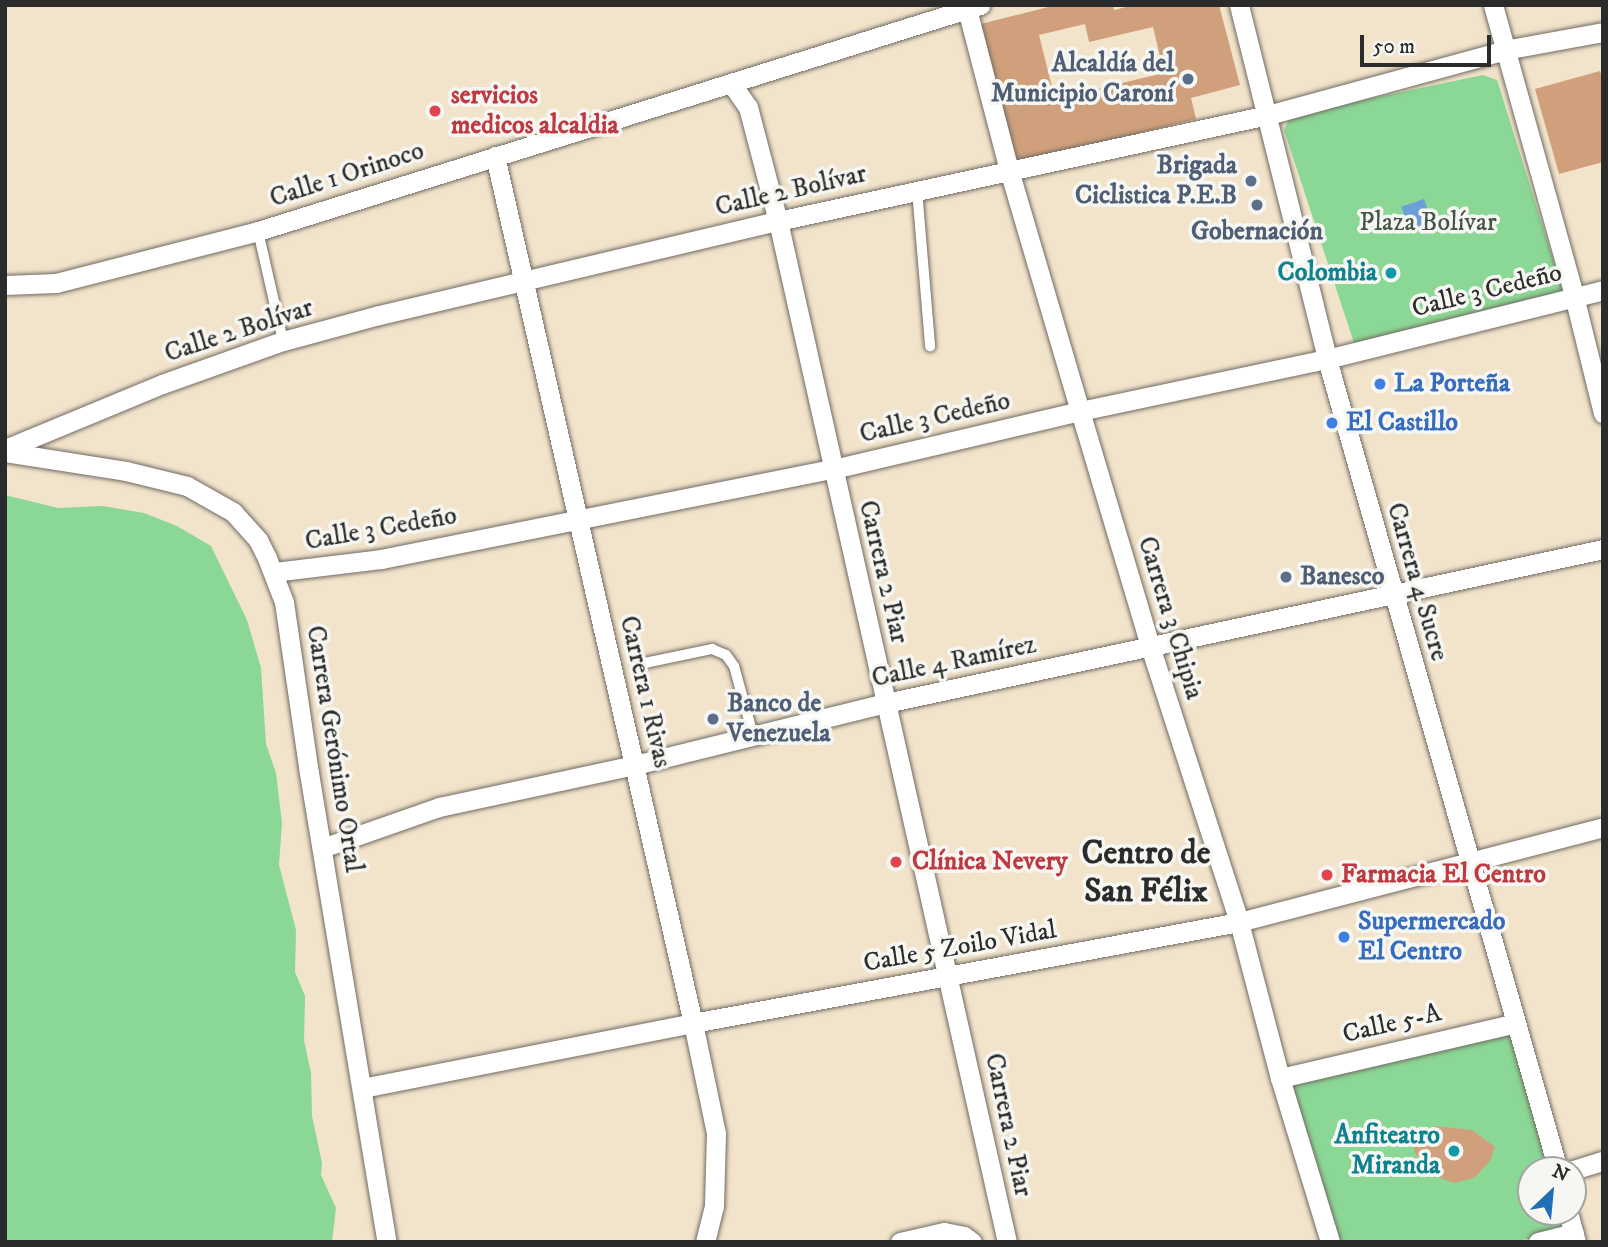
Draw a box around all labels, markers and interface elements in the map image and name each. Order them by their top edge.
scale bar [1363,21,1494,65]
text: 50 m [1373,34,1415,60]
place label: Alcaldía del Municipio Caroní [991,48,1174,110]
marker: Alcaldía del Municipio Caroní [1180,71,1196,87]
place label: servicios medicos alcaldia [451,80,619,142]
marker: servicios medicos alcaldia [425,101,445,121]
street label: Calle 1 Orinoco [266,135,428,215]
place label: Brigada Ciclistica P.E.B [1075,150,1237,212]
street label: Calle 2 Bolívar [712,158,870,224]
marker: Brigada Ciclistica P.E.B [1243,173,1259,189]
marker: Gobernación [1249,197,1265,213]
park label: Plaza Bolívar [1359,207,1497,239]
place label: Gobernación [1191,216,1323,248]
place label: Colombia [1277,257,1377,289]
street label: Calle 3 Cedeño [1409,257,1565,325]
marker: Colombia [1383,265,1399,281]
street label: Calle 2 Bolívar [161,292,317,370]
place label: La Porteña [1394,368,1510,400]
marker: La Porteña [1372,376,1388,392]
street label: Calle 3 Cedeño [857,386,1013,450]
place label: El Castillo [1346,407,1458,439]
marker: El Castillo [1324,415,1340,431]
street label: Carrera 2 Piar [851,498,915,646]
street label: Carrera 4 Sucre [1380,499,1454,665]
street label: Calle 3 Cedeño [303,500,459,558]
street label: Carrera 3 Chipia [1130,533,1210,703]
place label: Banesco [1300,561,1384,593]
marker: Banesco [1278,569,1294,585]
street label: Carrera 1 Rivas [612,613,678,771]
street label: Carrera Gerónimo Ortal [299,623,369,875]
street label: Calle 4 Ramírez [869,629,1039,695]
place label: Banco de Venezuela [727,688,831,750]
marker: Banco de Venezuela [705,711,721,727]
district label: Centro de San Félix [1082,834,1210,912]
place label: Clínica Nevery [912,846,1068,878]
marker: Clínica Nevery [886,852,906,872]
place label: Farmacia El Centro [1341,859,1546,891]
marker: Farmacia El Centro [1319,867,1335,883]
place label: Supermercado El Centro [1358,906,1505,968]
street label: Calle 5 Zoilo Vidal [861,915,1059,979]
marker: Supermercado El Centro [1336,929,1352,945]
street label: Calle 5-A [1340,998,1444,1050]
street label: Carrera 2 Piar [978,1051,1038,1199]
place label: Anfiteatro Miranda [1334,1120,1440,1182]
marker: Anfiteatro Miranda [1446,1143,1462,1159]
north arrow [1517,1156,1587,1226]
text: N [1548,1160,1573,1187]

